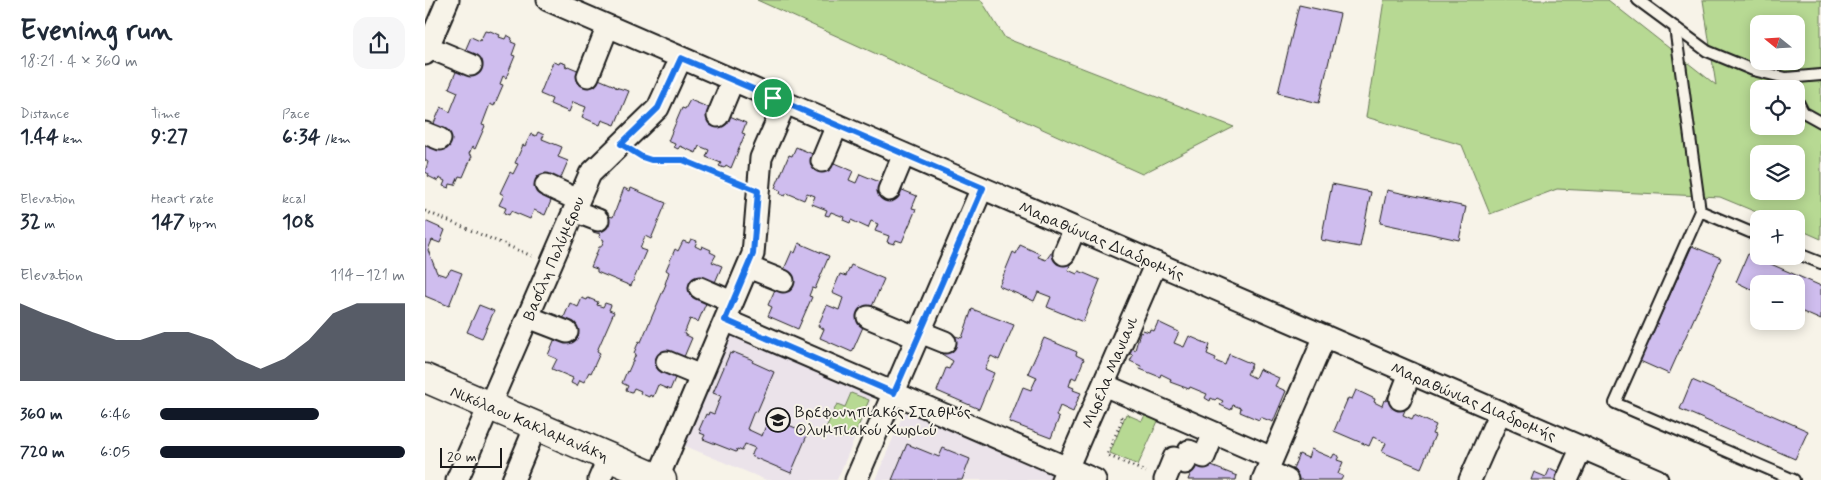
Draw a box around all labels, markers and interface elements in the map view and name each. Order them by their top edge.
text: Evening run [20,13,173,50]
north arrow [1750,15,1805,70]
map controls [1750,15,1805,330]
button: share [353,17,405,69]
text: 18:21 · 4 × 360 m [20,51,138,72]
pin [752,77,794,119]
button: locate [1750,80,1805,135]
icon: arrive [759,84,787,112]
text: Distance [20,105,69,123]
text: Time [151,105,180,123]
text: Pace [282,105,310,123]
text: 1.44 [20,123,59,151]
text: 9:27 [151,123,188,151]
text: 6:34 [282,123,321,151]
text: km [59,130,83,148]
text: /km [321,130,351,148]
button: layers [1750,145,1805,200]
text: Elevation [20,190,75,208]
text: Heart rate [151,190,214,208]
text: kcal [282,190,306,208]
street label: Βασίλη Πολύμερου [519,193,590,324]
street label: Μαραθώνιας Διαδρομής [1015,197,1187,286]
text: 32 [20,208,41,236]
text: 147 [151,208,185,236]
text: 108 [282,208,315,236]
button: + [1750,210,1805,265]
text: m [41,215,56,233]
text: bpm [185,215,217,233]
text: Elevation [20,265,83,286]
text: 114–121 m [330,265,405,286]
button: − [1750,275,1805,330]
street label: Μιρελα Μανιανι [1077,313,1143,432]
street label: Μαραθώνιας Διαδρομής [1387,358,1559,447]
street label: Νικόλαου Κακλαμανάκη [447,381,612,467]
place label: Βρεφονηπιακός Σταθμός Ολυμπιακού Χωριού [795,402,971,441]
text: 360 m [20,404,63,425]
text: 6:46 [100,404,131,425]
school or university icon: Βρεφονηπιακός Σταθμός Ολυμπιακού Χωριού [765,407,791,433]
text: 720 m [20,442,65,463]
text: 6:05 [100,442,130,463]
scale bar [440,445,503,468]
text: 20 m [447,448,477,466]

